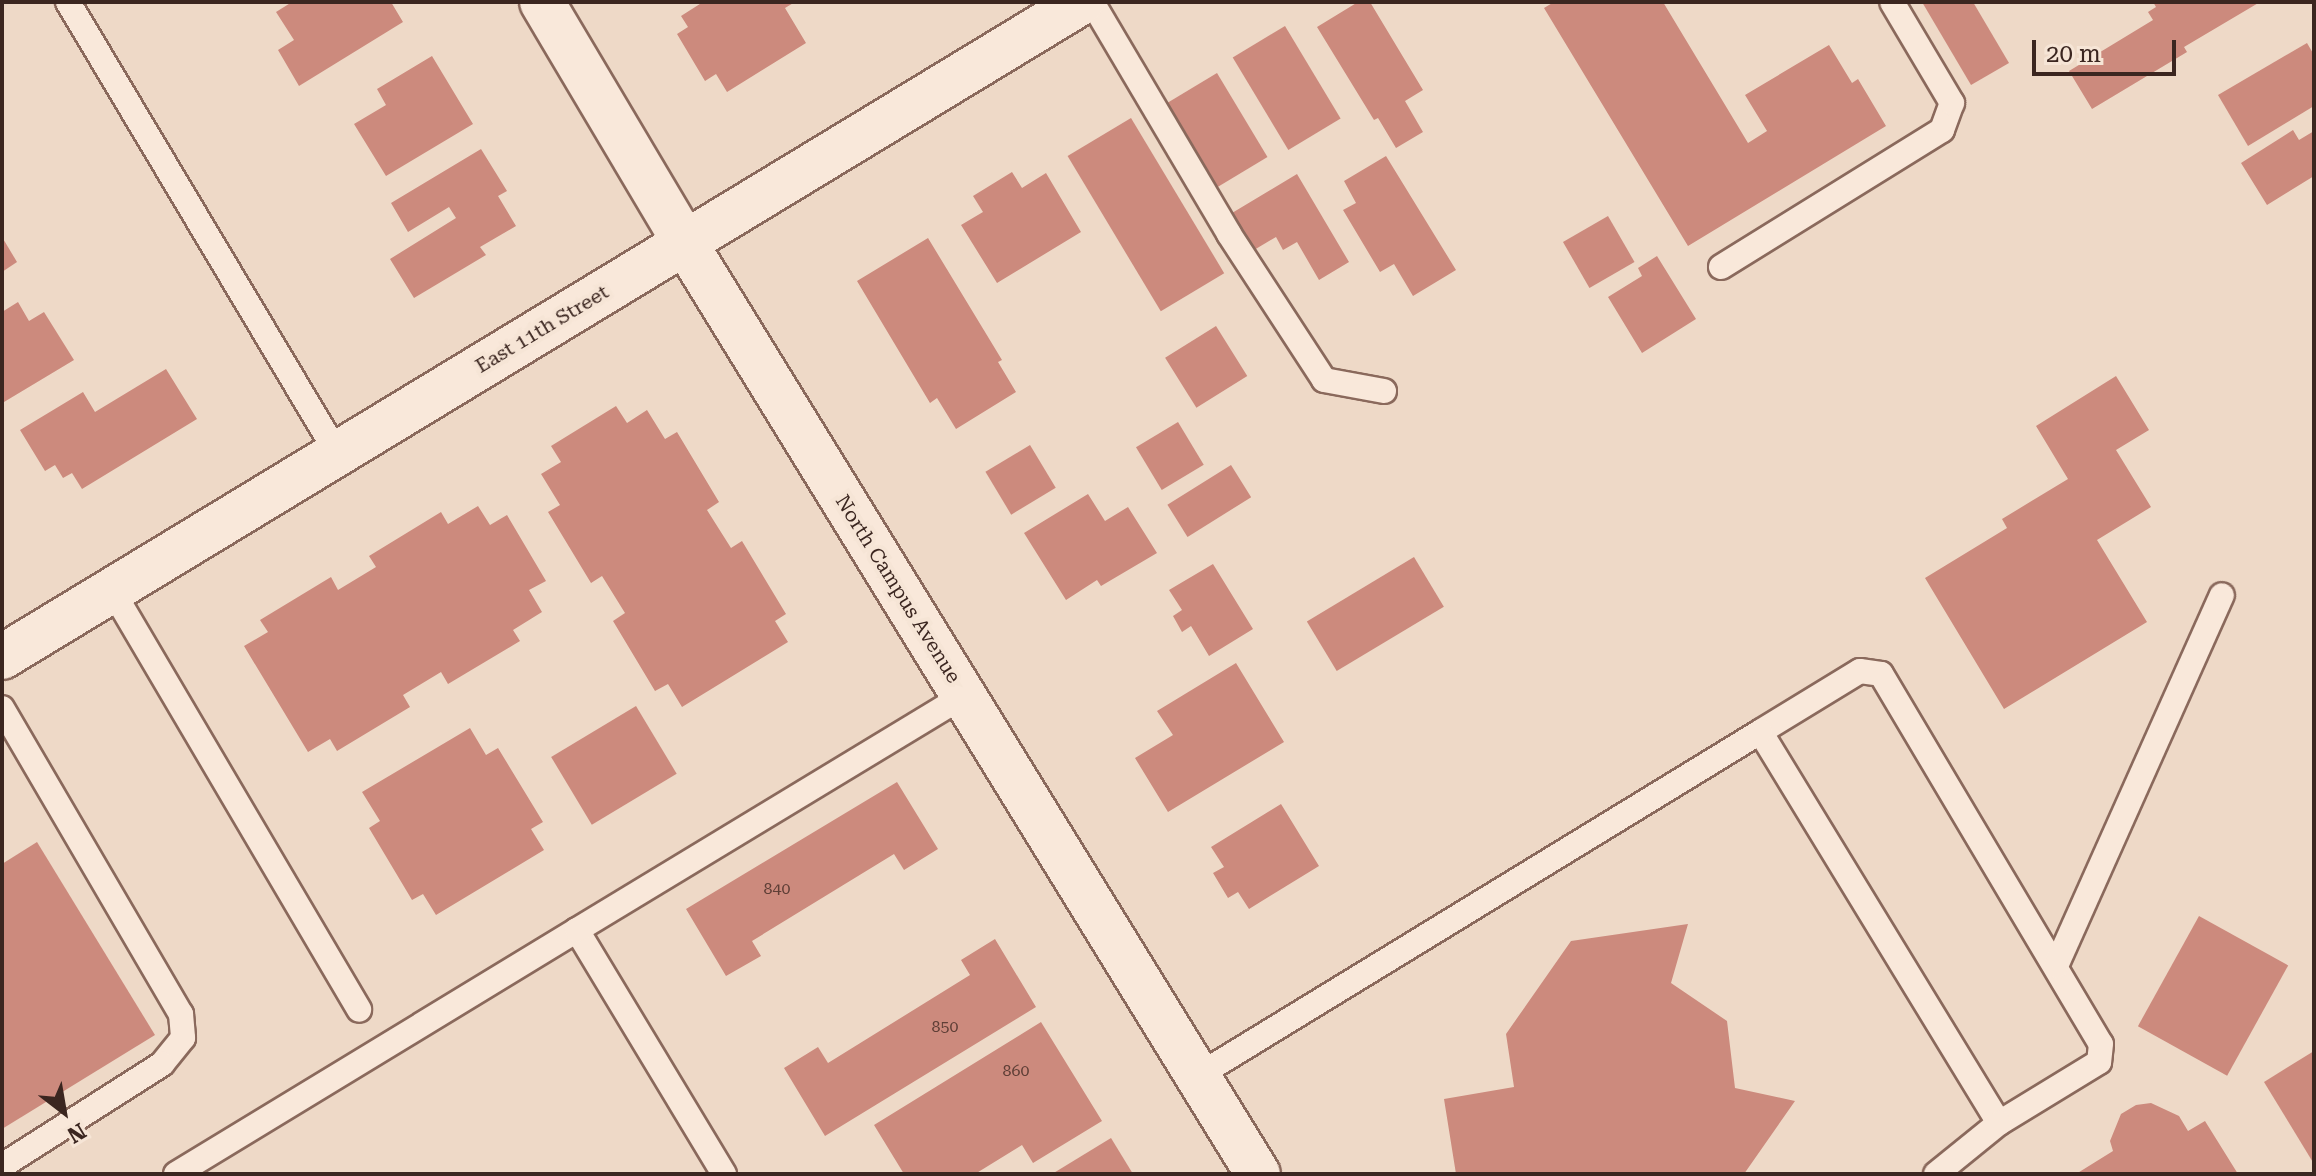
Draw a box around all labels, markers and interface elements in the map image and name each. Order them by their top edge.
scale bar [2036,24,2180,74]
text: 20 m [2046,40,2101,68]
street label: East 11th Street [471,280,613,378]
street label: North Campus Avenue [830,491,966,687]
house number: 840 [764,879,790,899]
house number: 850 [932,1017,958,1037]
house number: 860 [1003,1061,1029,1081]
north arrow [24,1072,104,1152]
text: N [63,1118,90,1148]

